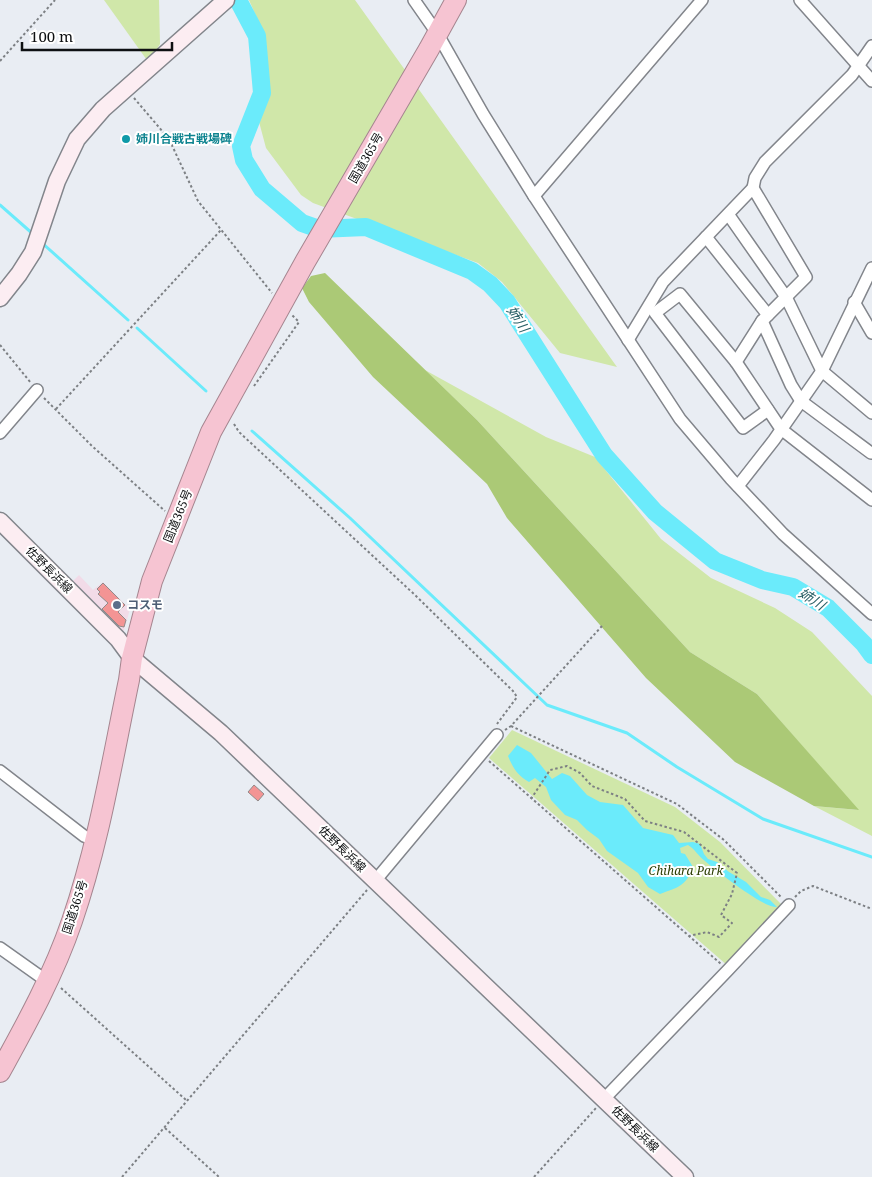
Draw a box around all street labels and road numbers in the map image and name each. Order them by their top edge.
street label: 国道365号 [344,129,387,186]
street label: 国道365号 [159,487,196,545]
street label: 佐野長浜線 [22,542,77,597]
street label: 佐野長浜線 [315,822,370,876]
street label: 国道365号 [58,878,91,936]
street label: 佐野長浜線 [608,1102,663,1156]

